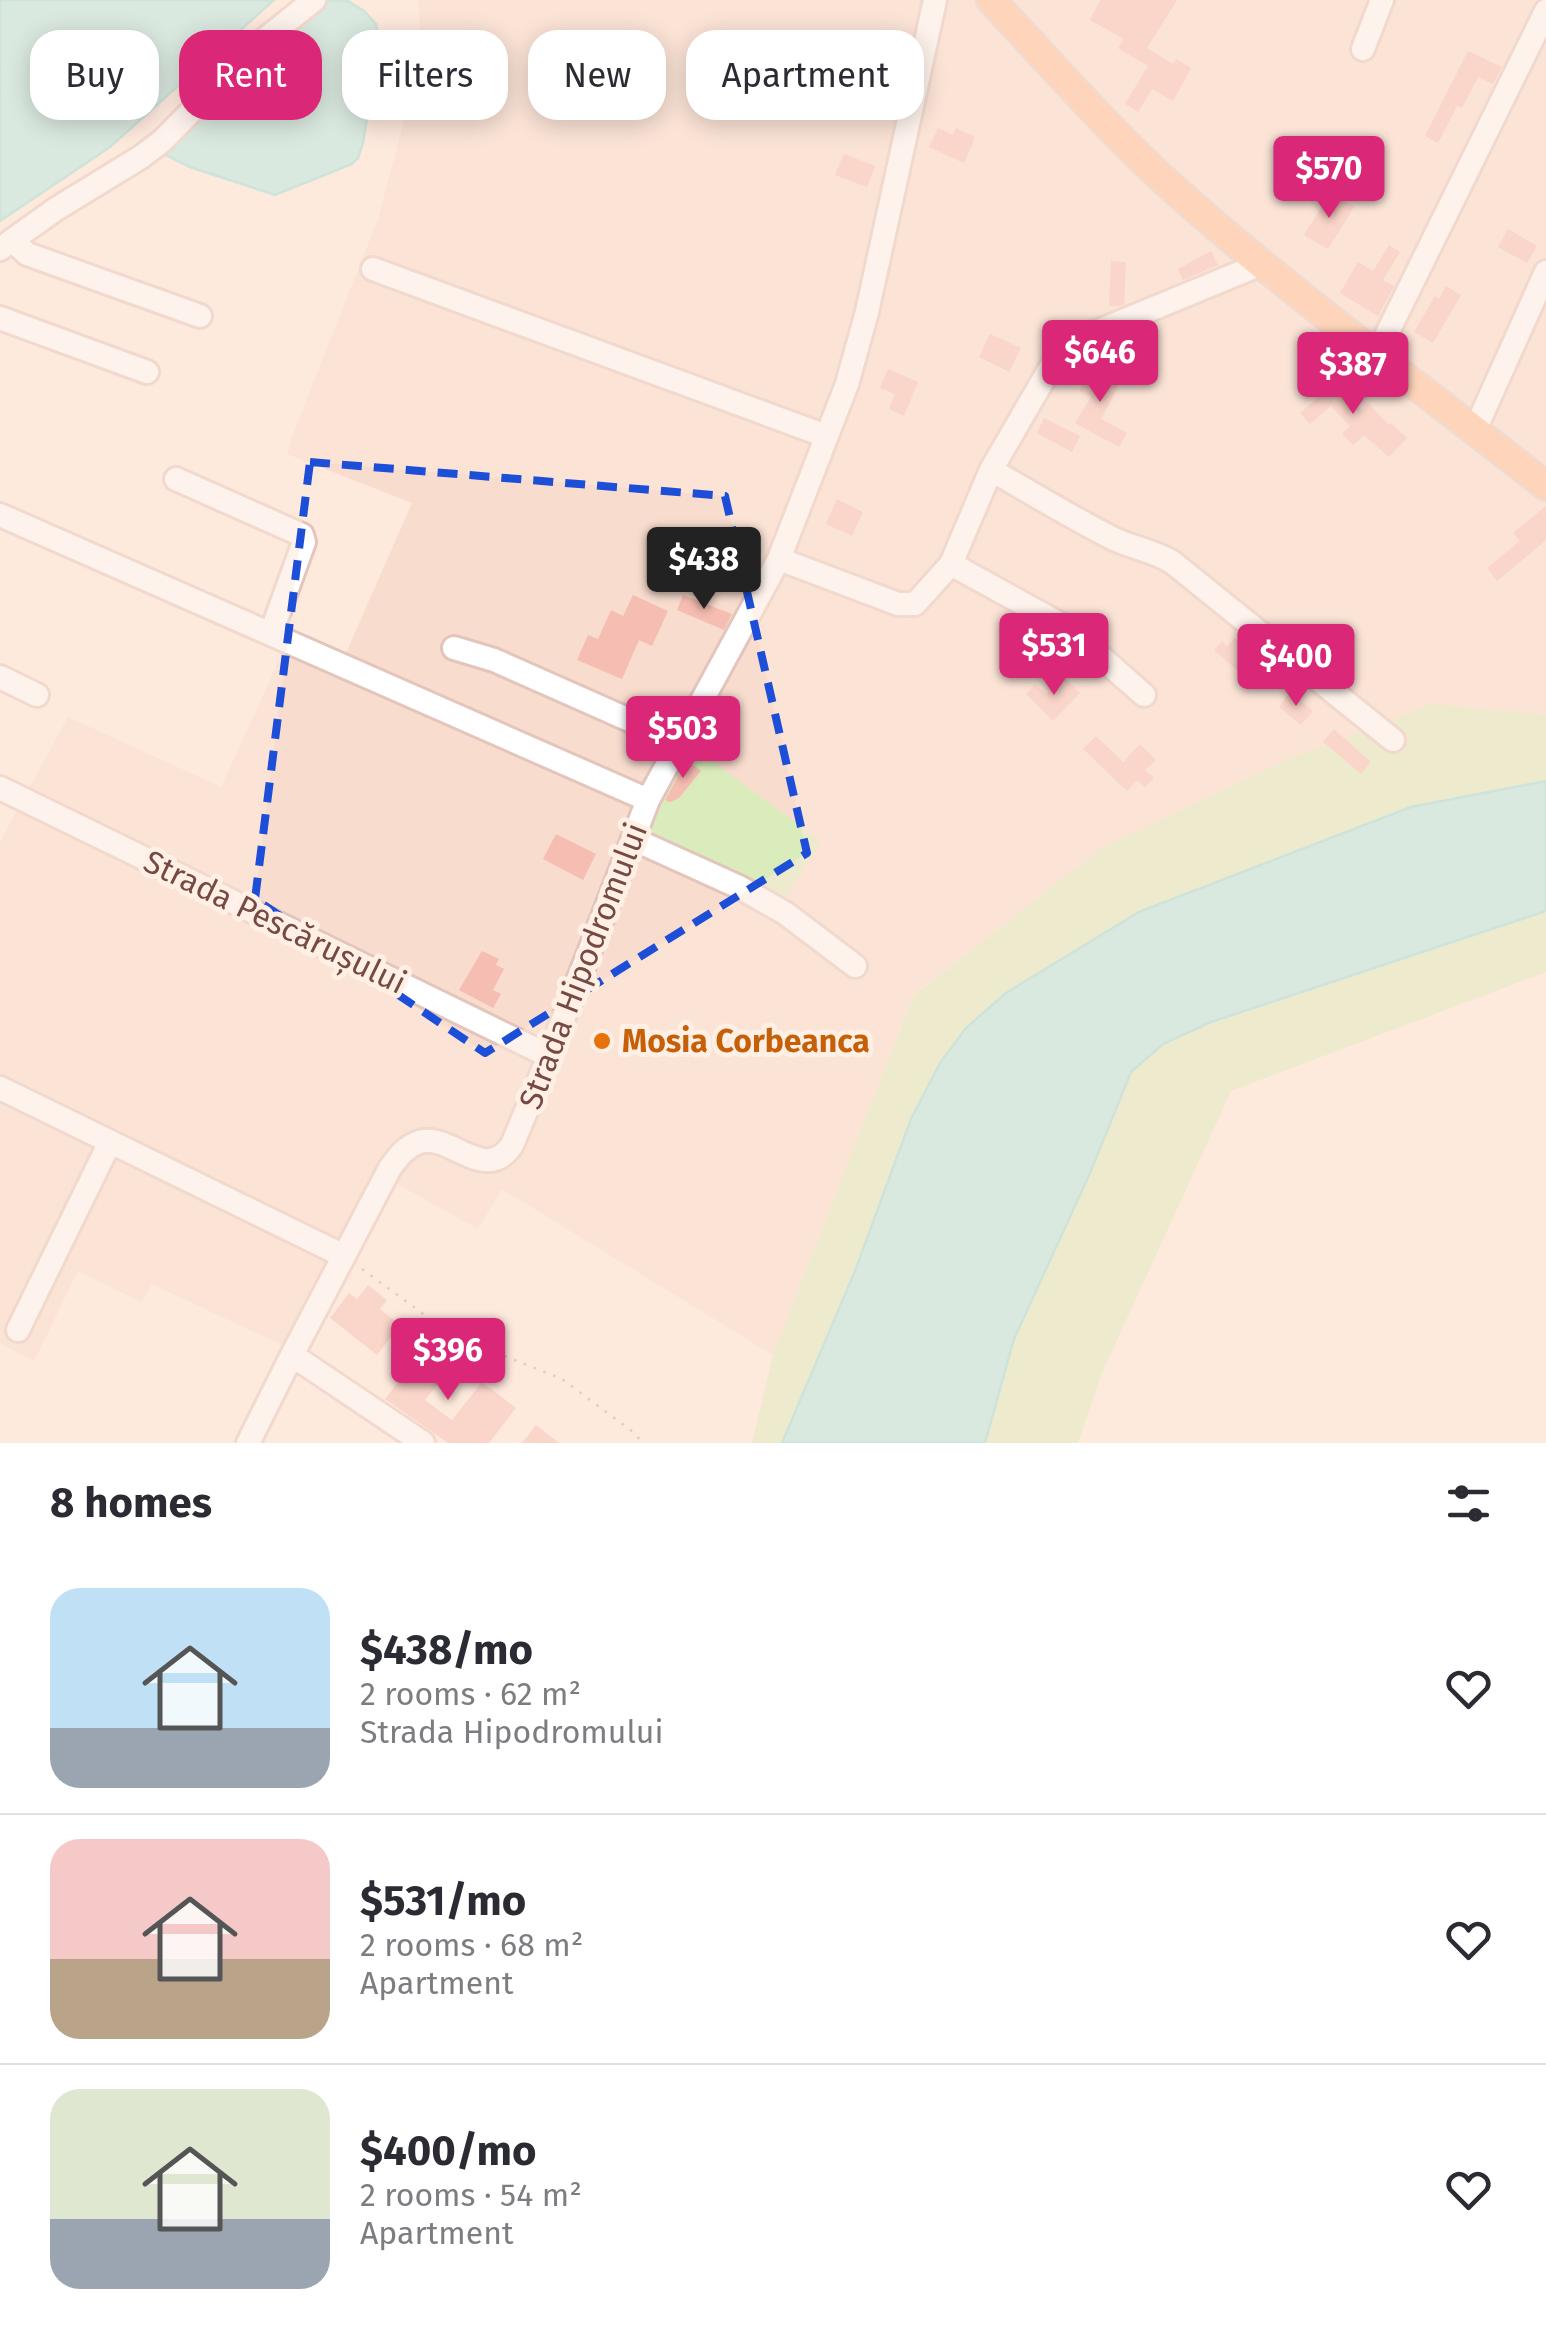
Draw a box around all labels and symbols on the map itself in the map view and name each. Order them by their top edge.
pin: $570 [1270,136,1388,221]
pin: $646 [1041,320,1159,405]
pin: $387 [1294,332,1412,417]
pin: $438 [645,527,763,612]
pin: $531 [995,613,1113,698]
pin: $400 [1237,624,1355,709]
pin: $503 [624,696,742,781]
street label: Strada Hipodromului [511,818,655,1114]
street label: Strada Pescărușului [137,842,412,1003]
place label: Mosia Corbeanca [622,1022,870,1060]
marker: Mosia Corbeanca [591,1030,613,1052]
pin: $396 [389,1318,507,1403]

